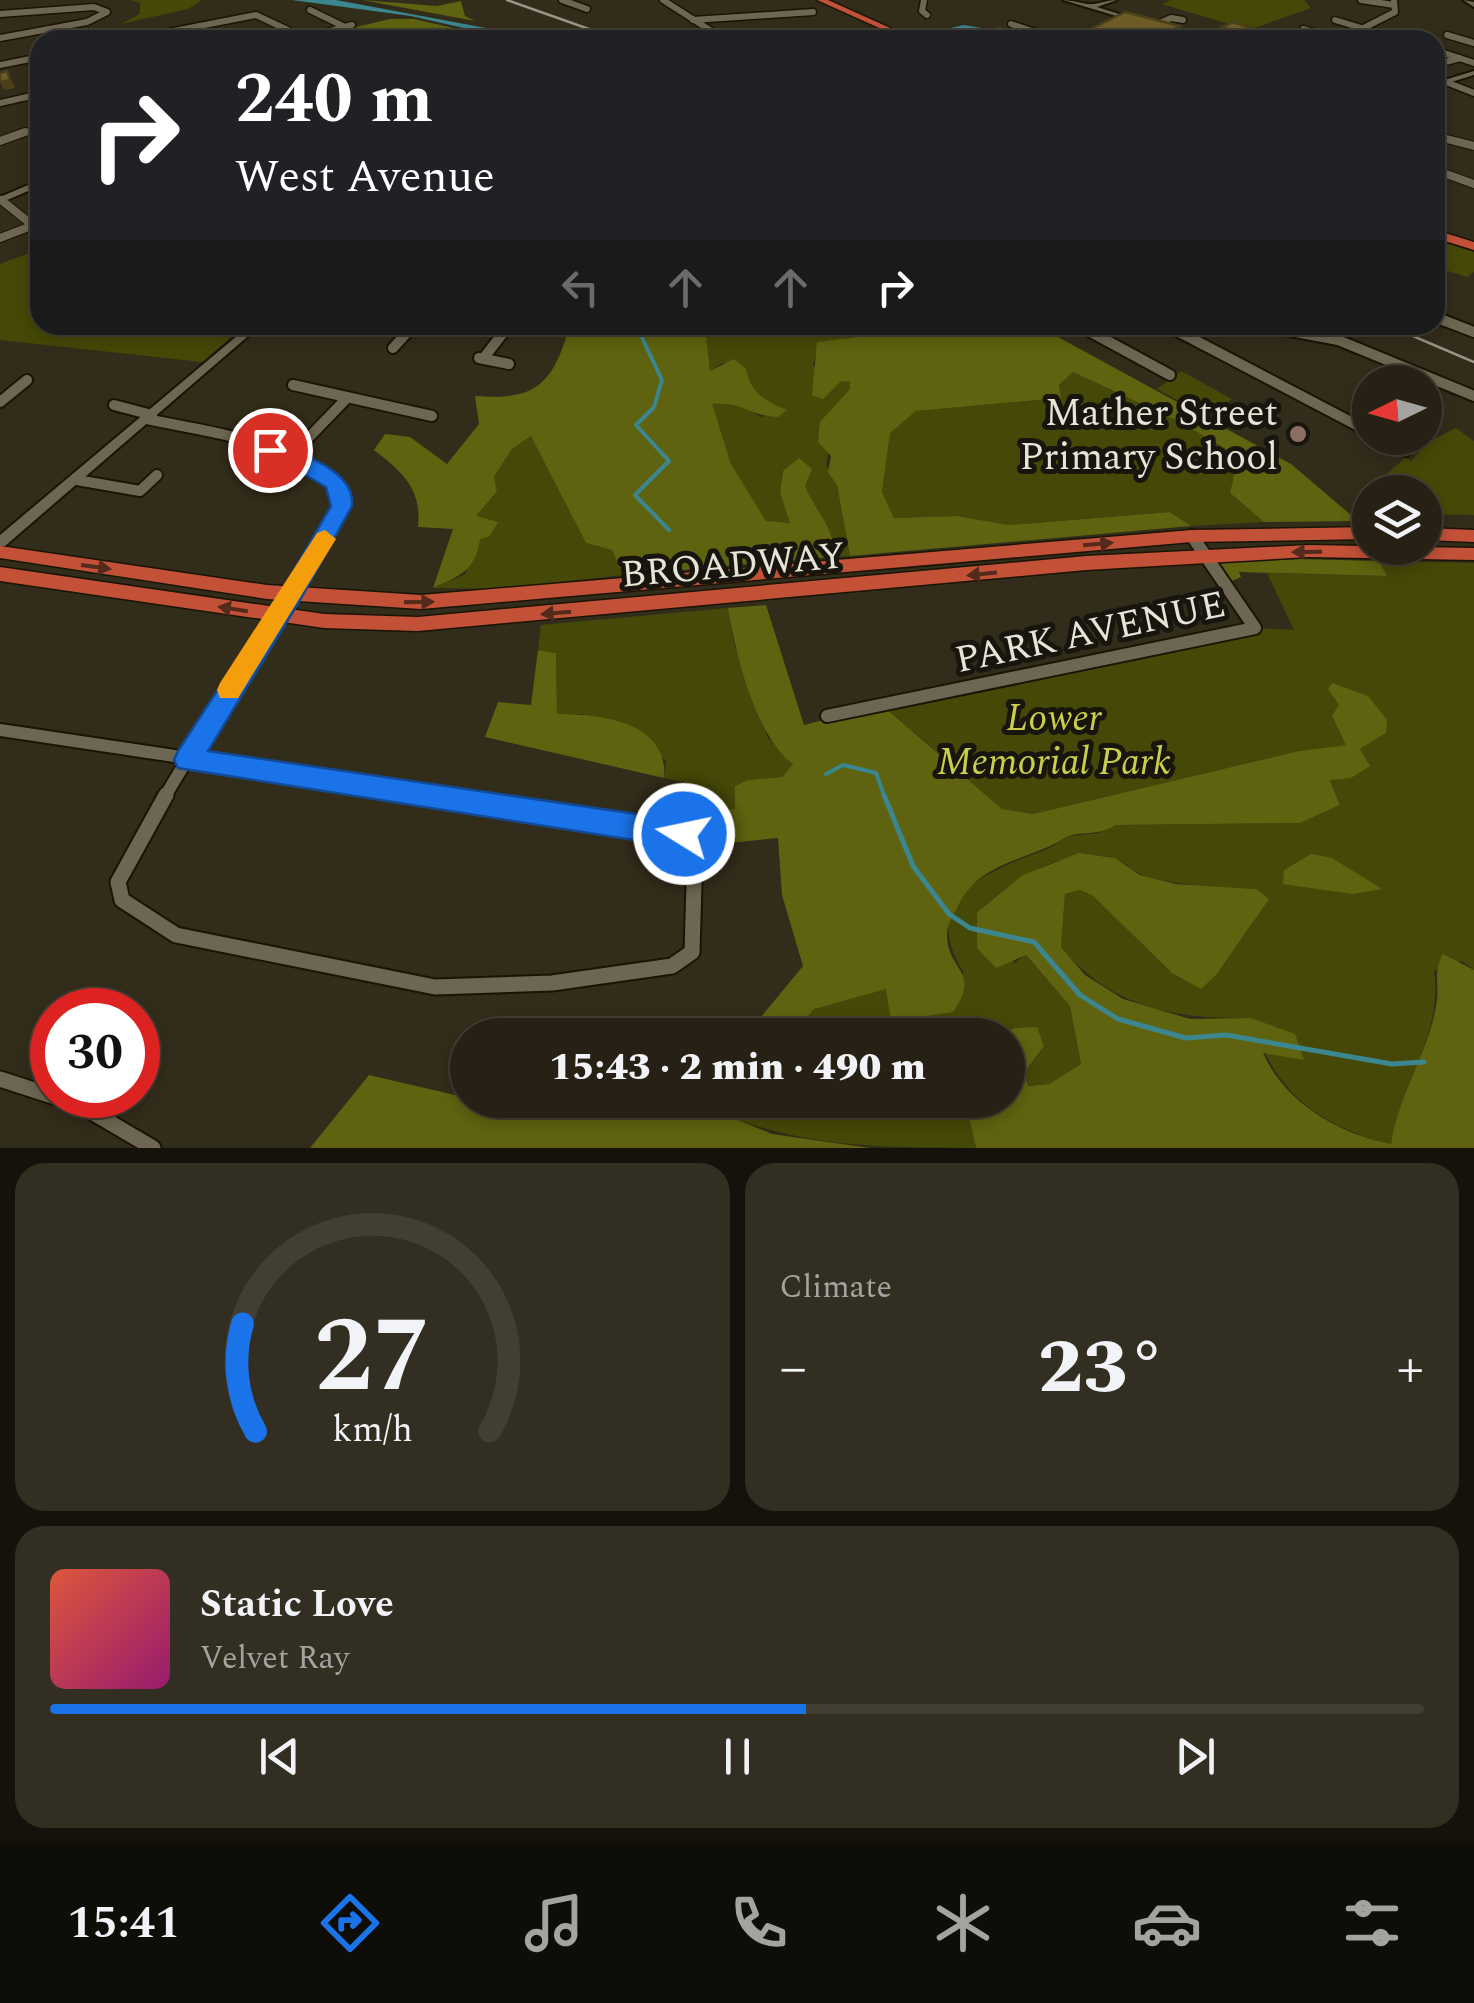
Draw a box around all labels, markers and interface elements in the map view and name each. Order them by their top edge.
text: 240 m [235,47,433,153]
icon: right [70,70,200,200]
text: West Avenue [235,143,495,212]
icon: left [553,260,608,315]
icon: ahead [658,260,713,315]
icon: ahead [763,260,818,315]
icon: right [868,260,923,315]
north arrow [1352,365,1442,455]
map controls [1352,365,1442,565]
place label: Mather Street Primary School [1020,385,1278,487]
pin [228,408,313,493]
icon: arrive [243,423,298,478]
marker: Mather Street Primary School [1287,423,1309,445]
button: layers [1352,475,1442,565]
street label: BROADWAY [618,527,848,605]
one-way arrow [1083,536,1115,552]
one-way arrow [1290,544,1322,560]
one-way arrow [81,560,113,575]
one-way arrow [966,566,998,582]
street label: PARK AVENUE [950,576,1231,690]
one-way arrow [404,594,436,610]
one-way arrow [216,600,248,616]
one-way arrow [540,606,572,622]
park label: Lower Memorial Park [937,690,1171,792]
position arrow [632,782,736,886]
speed limit sign: 30 [30,988,160,1118]
text: 15:43 · 2 min · 490 m [549,1039,926,1097]
text: Climate [780,1263,892,1312]
text: 27 [314,1279,431,1437]
text: 23° [1038,1312,1166,1426]
text: − [780,1327,807,1410]
text: + [1396,1327,1424,1410]
text: km/h [332,1403,412,1458]
text: Static Love [200,1576,394,1634]
text: Velvet Ray [200,1634,349,1683]
icon: previous [252,1729,307,1784]
icon: pause [710,1729,765,1784]
icon: next [1168,1729,1223,1784]
icon: directions [315,1888,385,1958]
icon: music [519,1888,589,1958]
icon: phone [724,1888,794,1958]
icon: climate [928,1888,998,1958]
icon: car [1132,1888,1202,1958]
icon: filters [1337,1888,1407,1958]
text: 15:41 [67,1889,180,1958]

